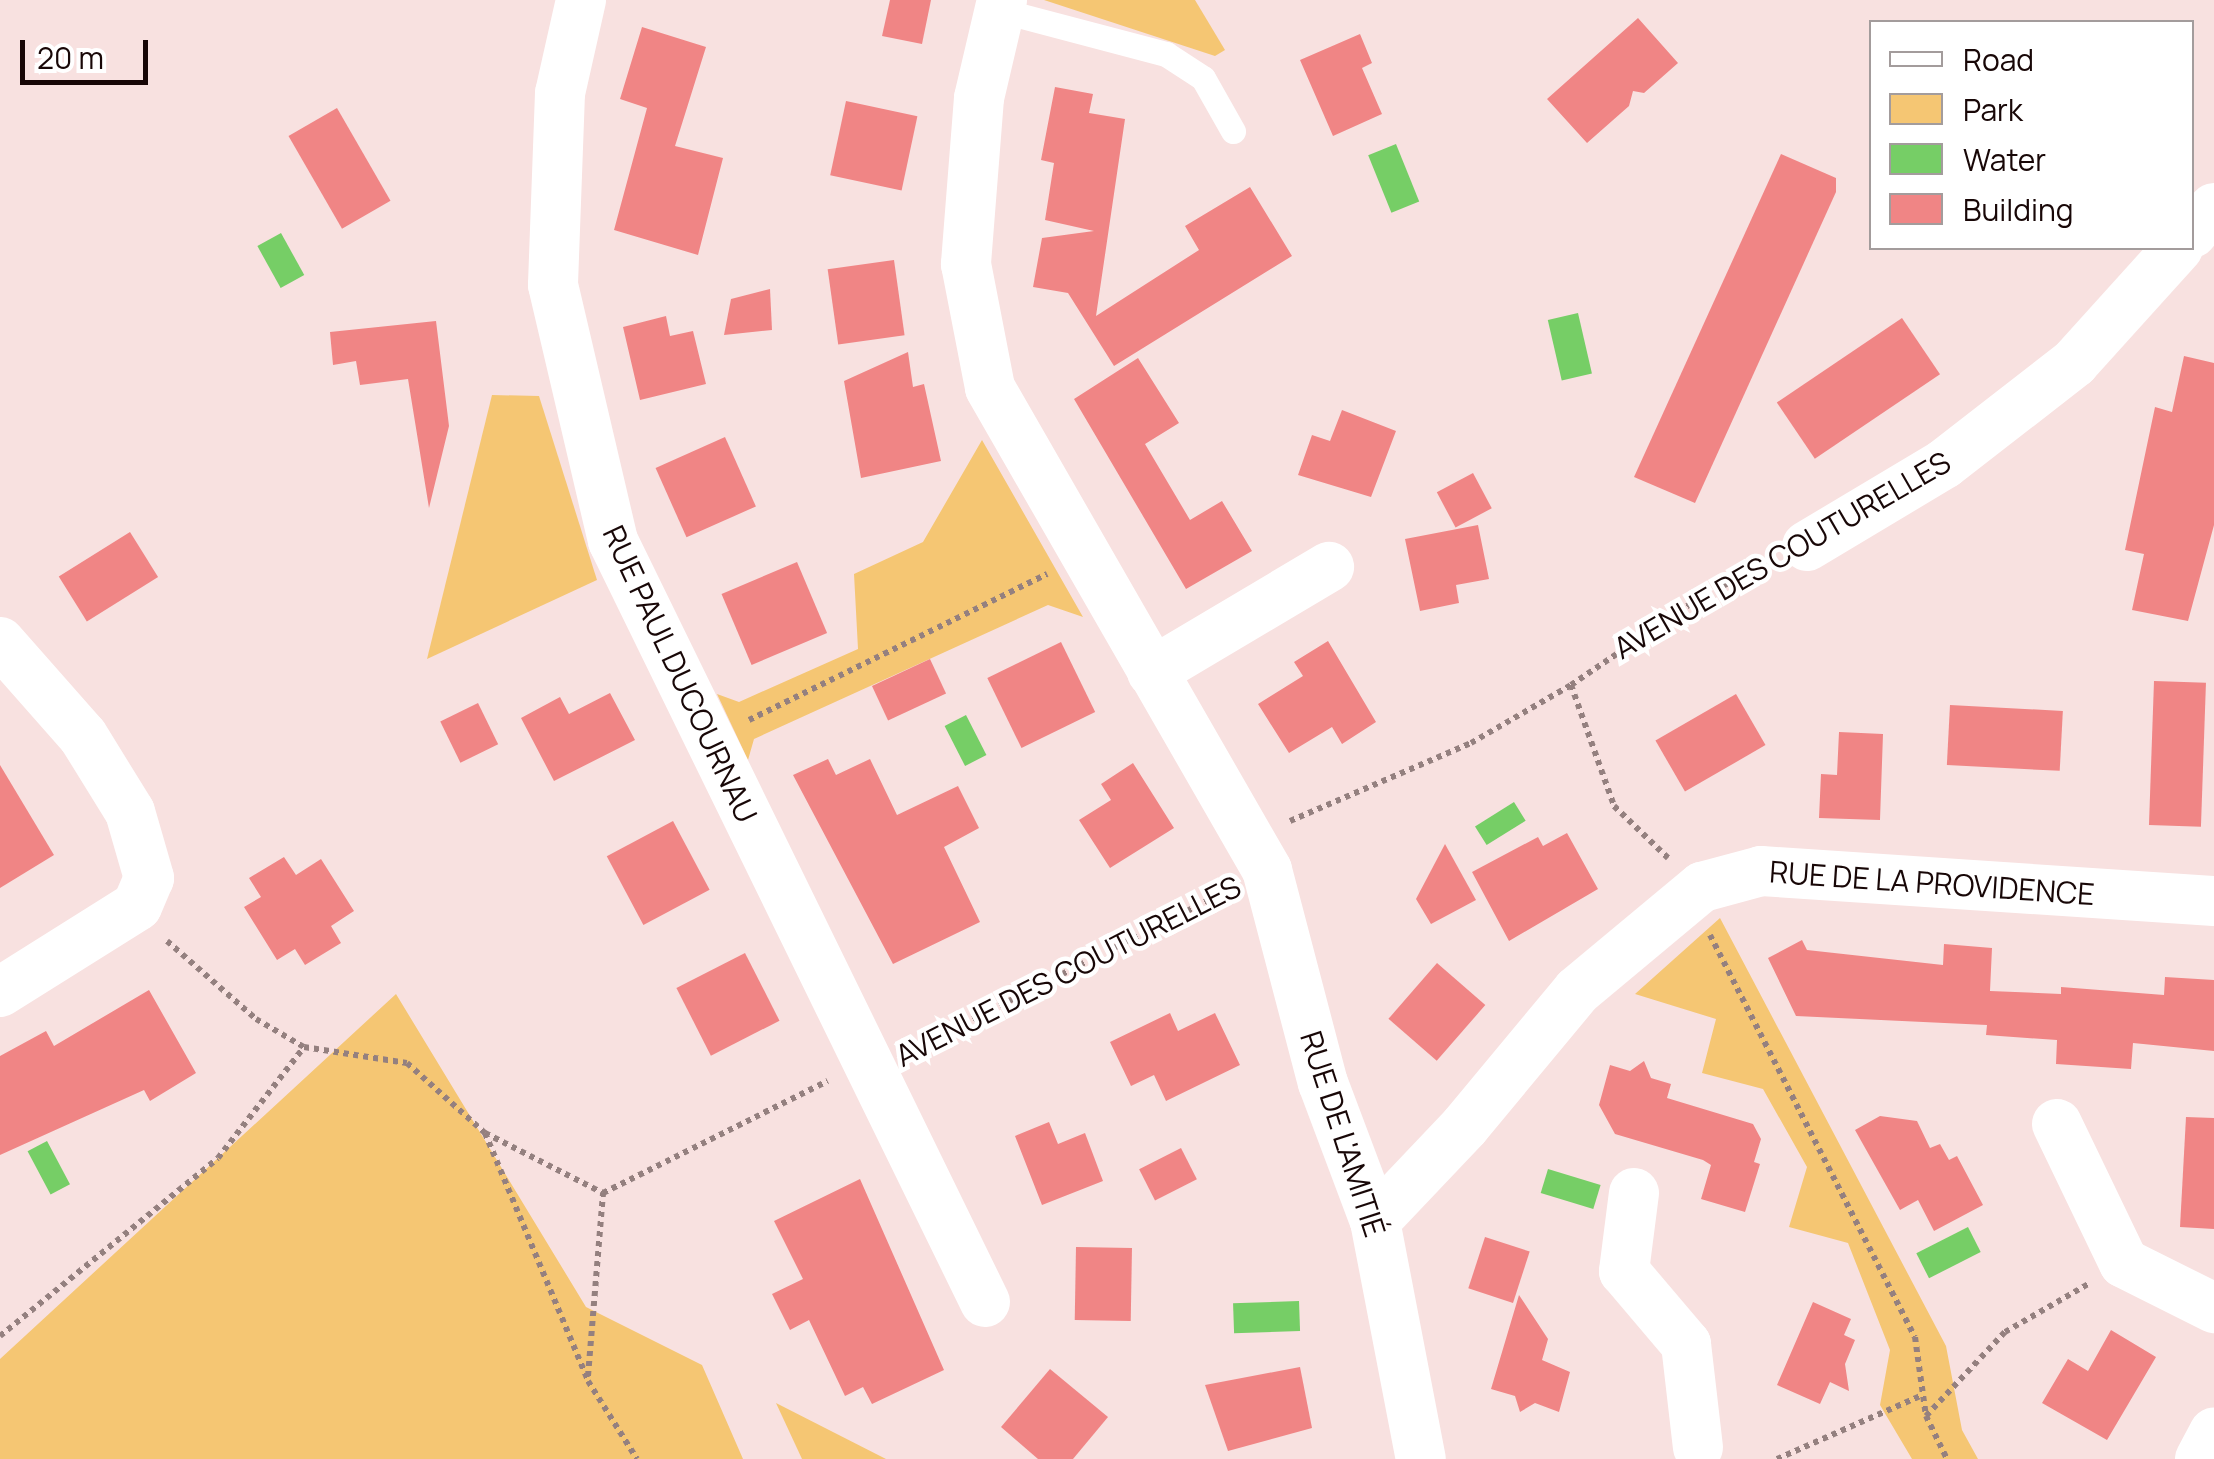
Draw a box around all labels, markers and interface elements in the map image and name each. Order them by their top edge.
scale bar [25,20,152,82]
legend [1869,20,2194,250]
text: 20 m [37,37,104,78]
text: Road [1963,39,2034,80]
text: Park [1963,89,2023,130]
text: Water [1963,139,2046,180]
text: Building [1963,189,2074,230]
street label: AVENUE DES COUTURELLES [1607,444,1957,666]
street label: RUE PAUL DUCOURNAU [595,519,765,829]
street label: RUE DE LA PROVIDENCE [1768,854,2096,912]
street label: AVENUE DES COUTURELLES [889,868,1247,1074]
street label: RUE DE L'AMITIÉ [1293,1027,1393,1241]

